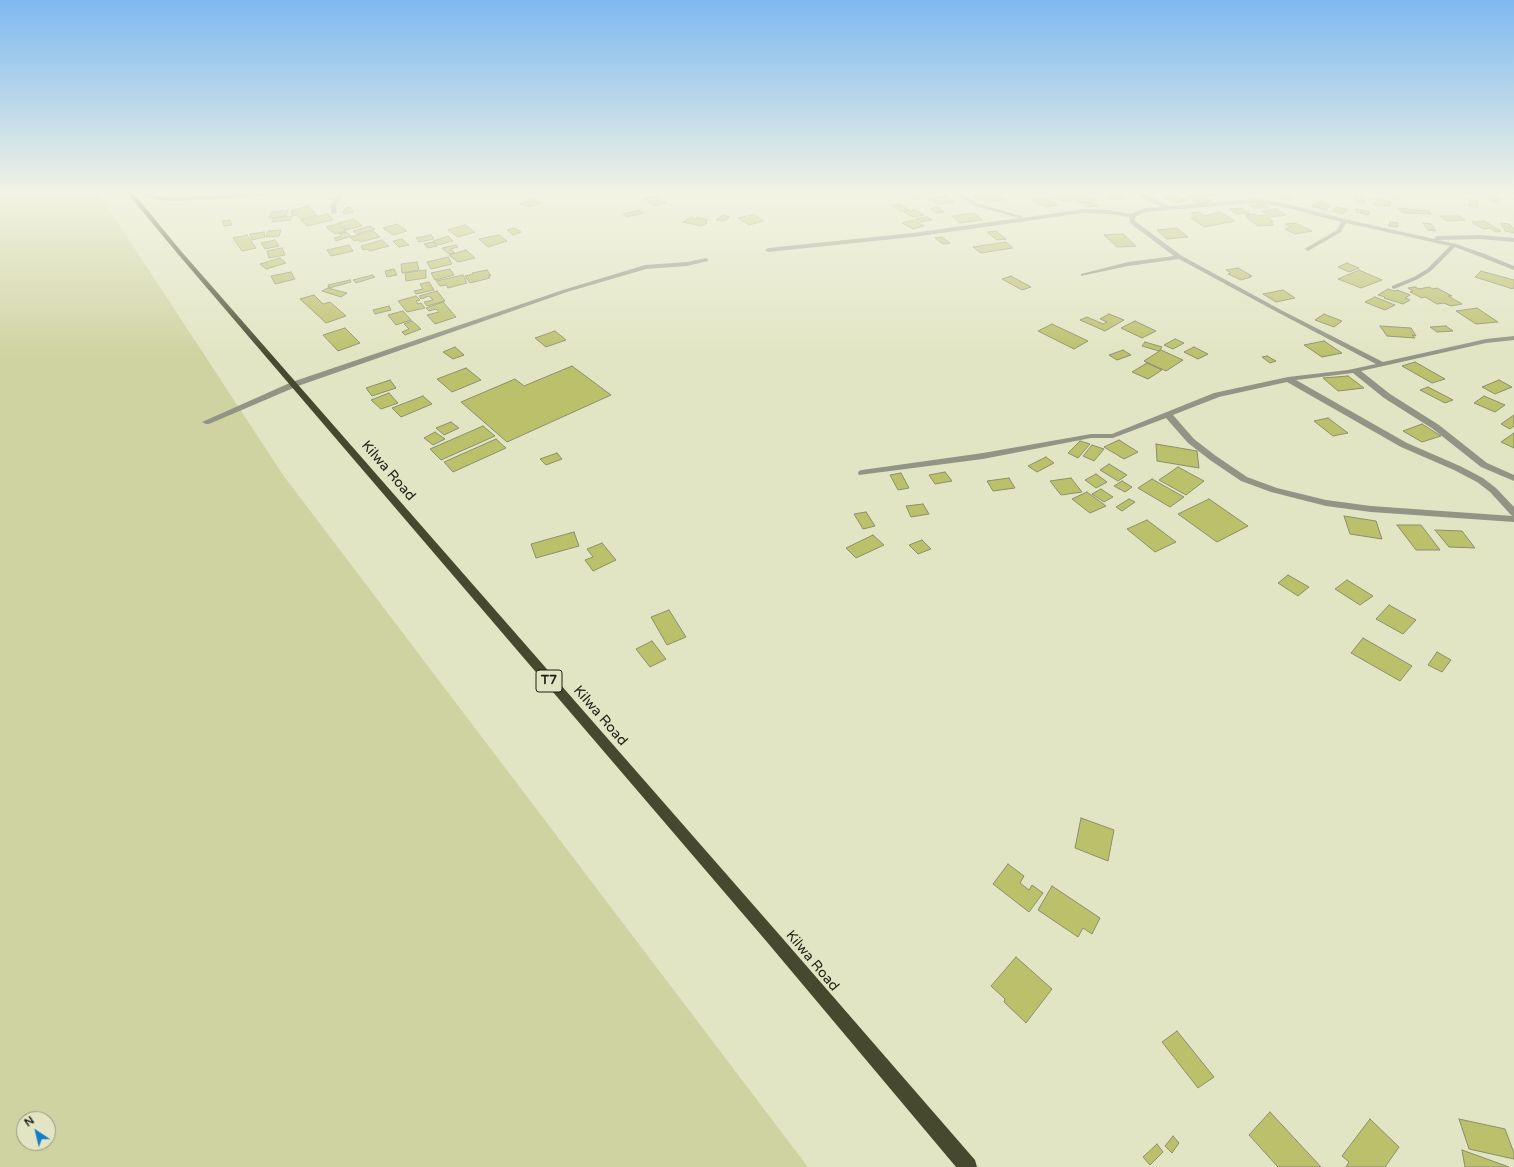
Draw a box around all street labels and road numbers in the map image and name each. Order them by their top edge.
street label: Kilwa Road [357,438,419,504]
road number: T7 [536,670,562,692]
street label: Kilwa Road [569,683,631,749]
street label: Kilwa Road [782,927,842,995]

